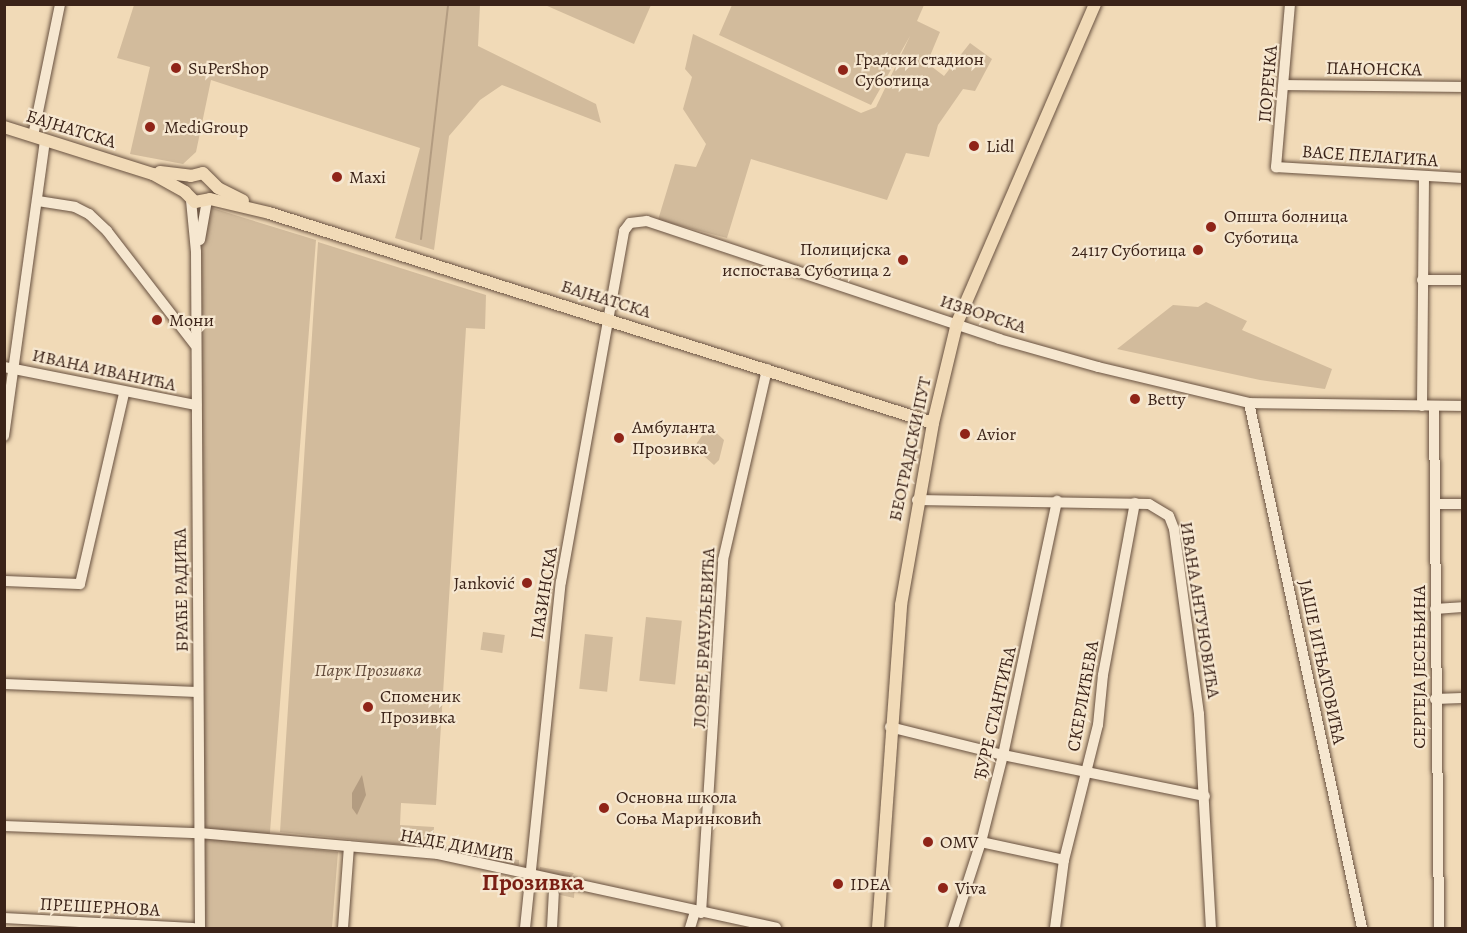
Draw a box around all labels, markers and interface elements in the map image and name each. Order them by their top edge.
street label: ПОРЕЧКА [1254,44,1282,124]
place label: Градски стадион Суботица [855,49,984,92]
place label: SuPerShop [188,57,269,79]
street label: ПАНОНСКА [1326,57,1422,81]
marker: SuPerShop [169,61,183,75]
marker: Градски стадион Суботица [836,63,850,77]
street label: БАЈНАТСКА [23,105,119,153]
place label: MediGroup [164,116,248,138]
marker: MediGroup [141,118,159,136]
place label: Lidl [986,135,1014,157]
marker: Lidl [967,139,981,153]
street label: ВАСЕ ПЕЛАГИЋА [1301,140,1439,172]
place label: Maxi [349,166,386,188]
marker: Maxi [330,170,344,184]
place label: Општа болница Суботица [1224,206,1348,248]
marker: Општа болница Суботица [1202,218,1220,236]
place label: Полицијска испостава Суботица 2 [722,239,891,282]
place label: 24117 Суботица [1071,239,1186,261]
marker: 24117 Суботица [1191,243,1205,257]
marker: Полицијска испостава Суботица 2 [896,253,910,267]
street label: БАЈНАТСКА [558,275,654,323]
street label: ИЗВОРСКА [937,290,1029,338]
place label: Мони [169,309,214,331]
marker: Мони [150,313,164,327]
street label: ИВАНА ИВАНИЋА [30,344,178,396]
street label: БЕОГРАДСКИ ПУТ [884,375,936,523]
place label: Betty [1147,388,1186,410]
marker: Betty [1128,392,1142,406]
place label: Амбуланта Прозивка [632,417,716,460]
place label: Avior [977,423,1016,445]
marker: Avior [958,427,972,441]
marker: Амбуланта Прозивка [610,429,628,447]
street label: ИВАНА АНТУНОВИЋА [1175,520,1225,700]
street label: БРАЋЕ РАДИЋА [169,528,193,652]
street label: ПАЗИНСКА [526,546,562,640]
street label: ЛОВРЕ БРАЧУЉЕВИЋА [688,547,720,729]
place label: Janković [453,572,515,594]
marker: Janković [520,576,534,590]
street label: ЈАШЕ ИГЊАТОВИЋА [1294,578,1350,746]
street label: СЕРГЕЈА ЈЕСЕЊИНА [1408,585,1430,749]
street label: СКЕРЛИЋЕВА [1063,639,1103,753]
street label: ЂУРЕ СТАНТИЋА [969,644,1021,782]
park label: Парк Прозивка [314,659,422,681]
place label: Споменик Прозивка [380,686,461,728]
marker: Споменик Прозивка [361,700,375,714]
place label: Основна школа Соња Маринковић [616,787,762,830]
marker: Основна школа Соња Маринковић [597,801,611,815]
street label: НАДЕ ДИМИЋ [398,824,516,866]
place label: OMV [940,831,979,853]
marker: OMV [921,835,935,849]
district label: Прозивка [482,869,584,897]
place label: IDEA [850,873,890,895]
marker: IDEA [831,877,845,891]
place label: Viva [955,877,986,899]
marker: Viva [936,881,950,895]
street label: ПРЕШЕРНОВА [39,893,161,921]

